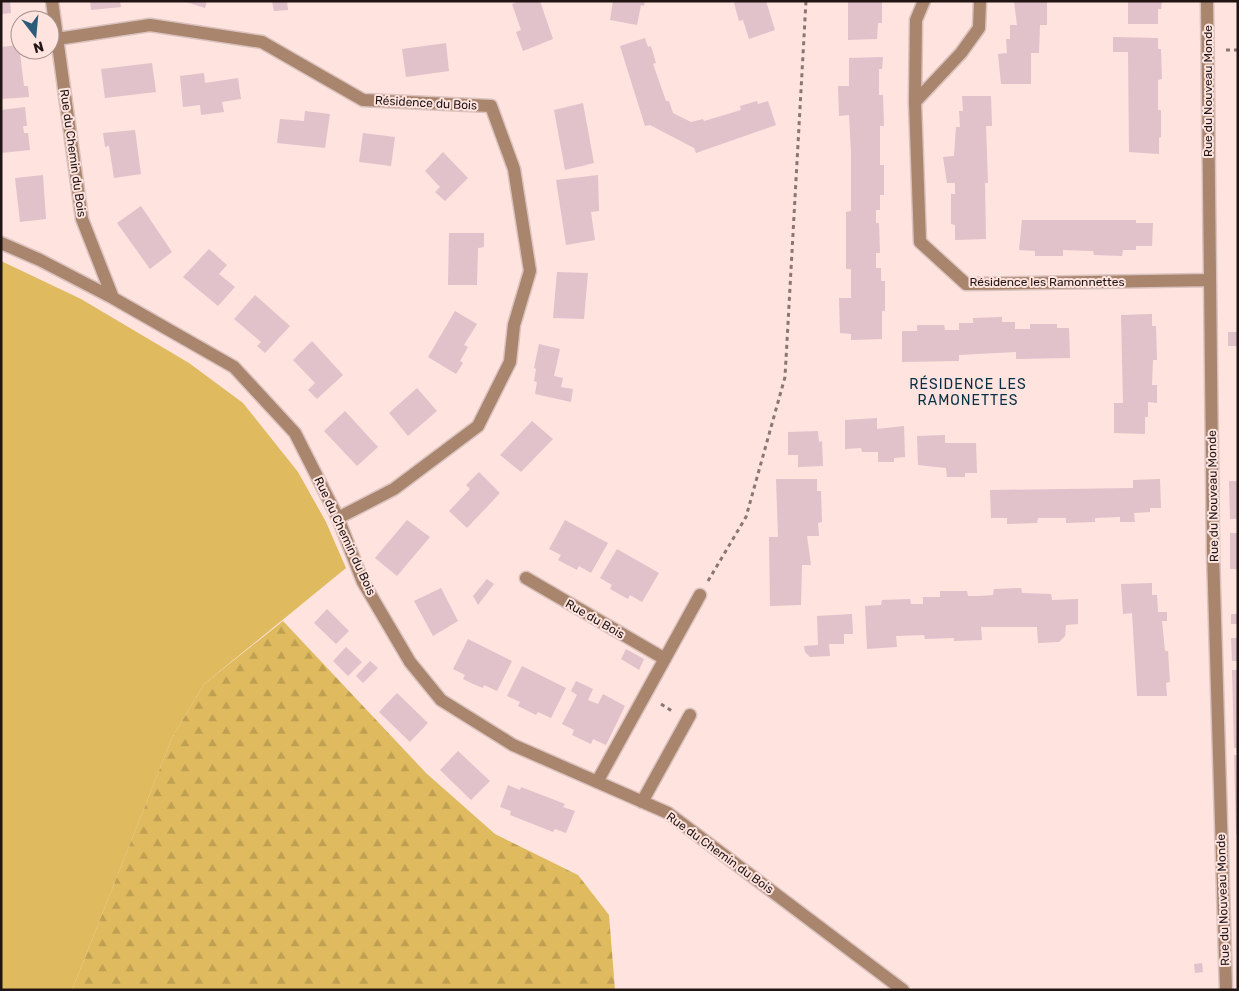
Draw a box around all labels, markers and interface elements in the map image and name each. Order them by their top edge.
north arrow [10,10,60,60]
street label: Rue du Nouveau Monde [1201,25,1215,157]
text: N [31,37,46,57]
street label: Rue du Chemin du Bois [57,88,89,218]
street label: Résidence du Bois [375,93,477,113]
street label: Résidence les Ramonnettes [969,275,1125,289]
district label: RÉSIDENCE LES RAMONETTES [909,375,1027,409]
street label: Rue du Nouveau Monde [1205,430,1221,562]
street label: Rue du Chemin du Bois [311,475,379,597]
street label: Rue du Bois [563,596,627,642]
street label: Rue du Chemin du Bois [664,809,776,897]
street label: Rue du Nouveau Monde [1214,834,1232,966]

